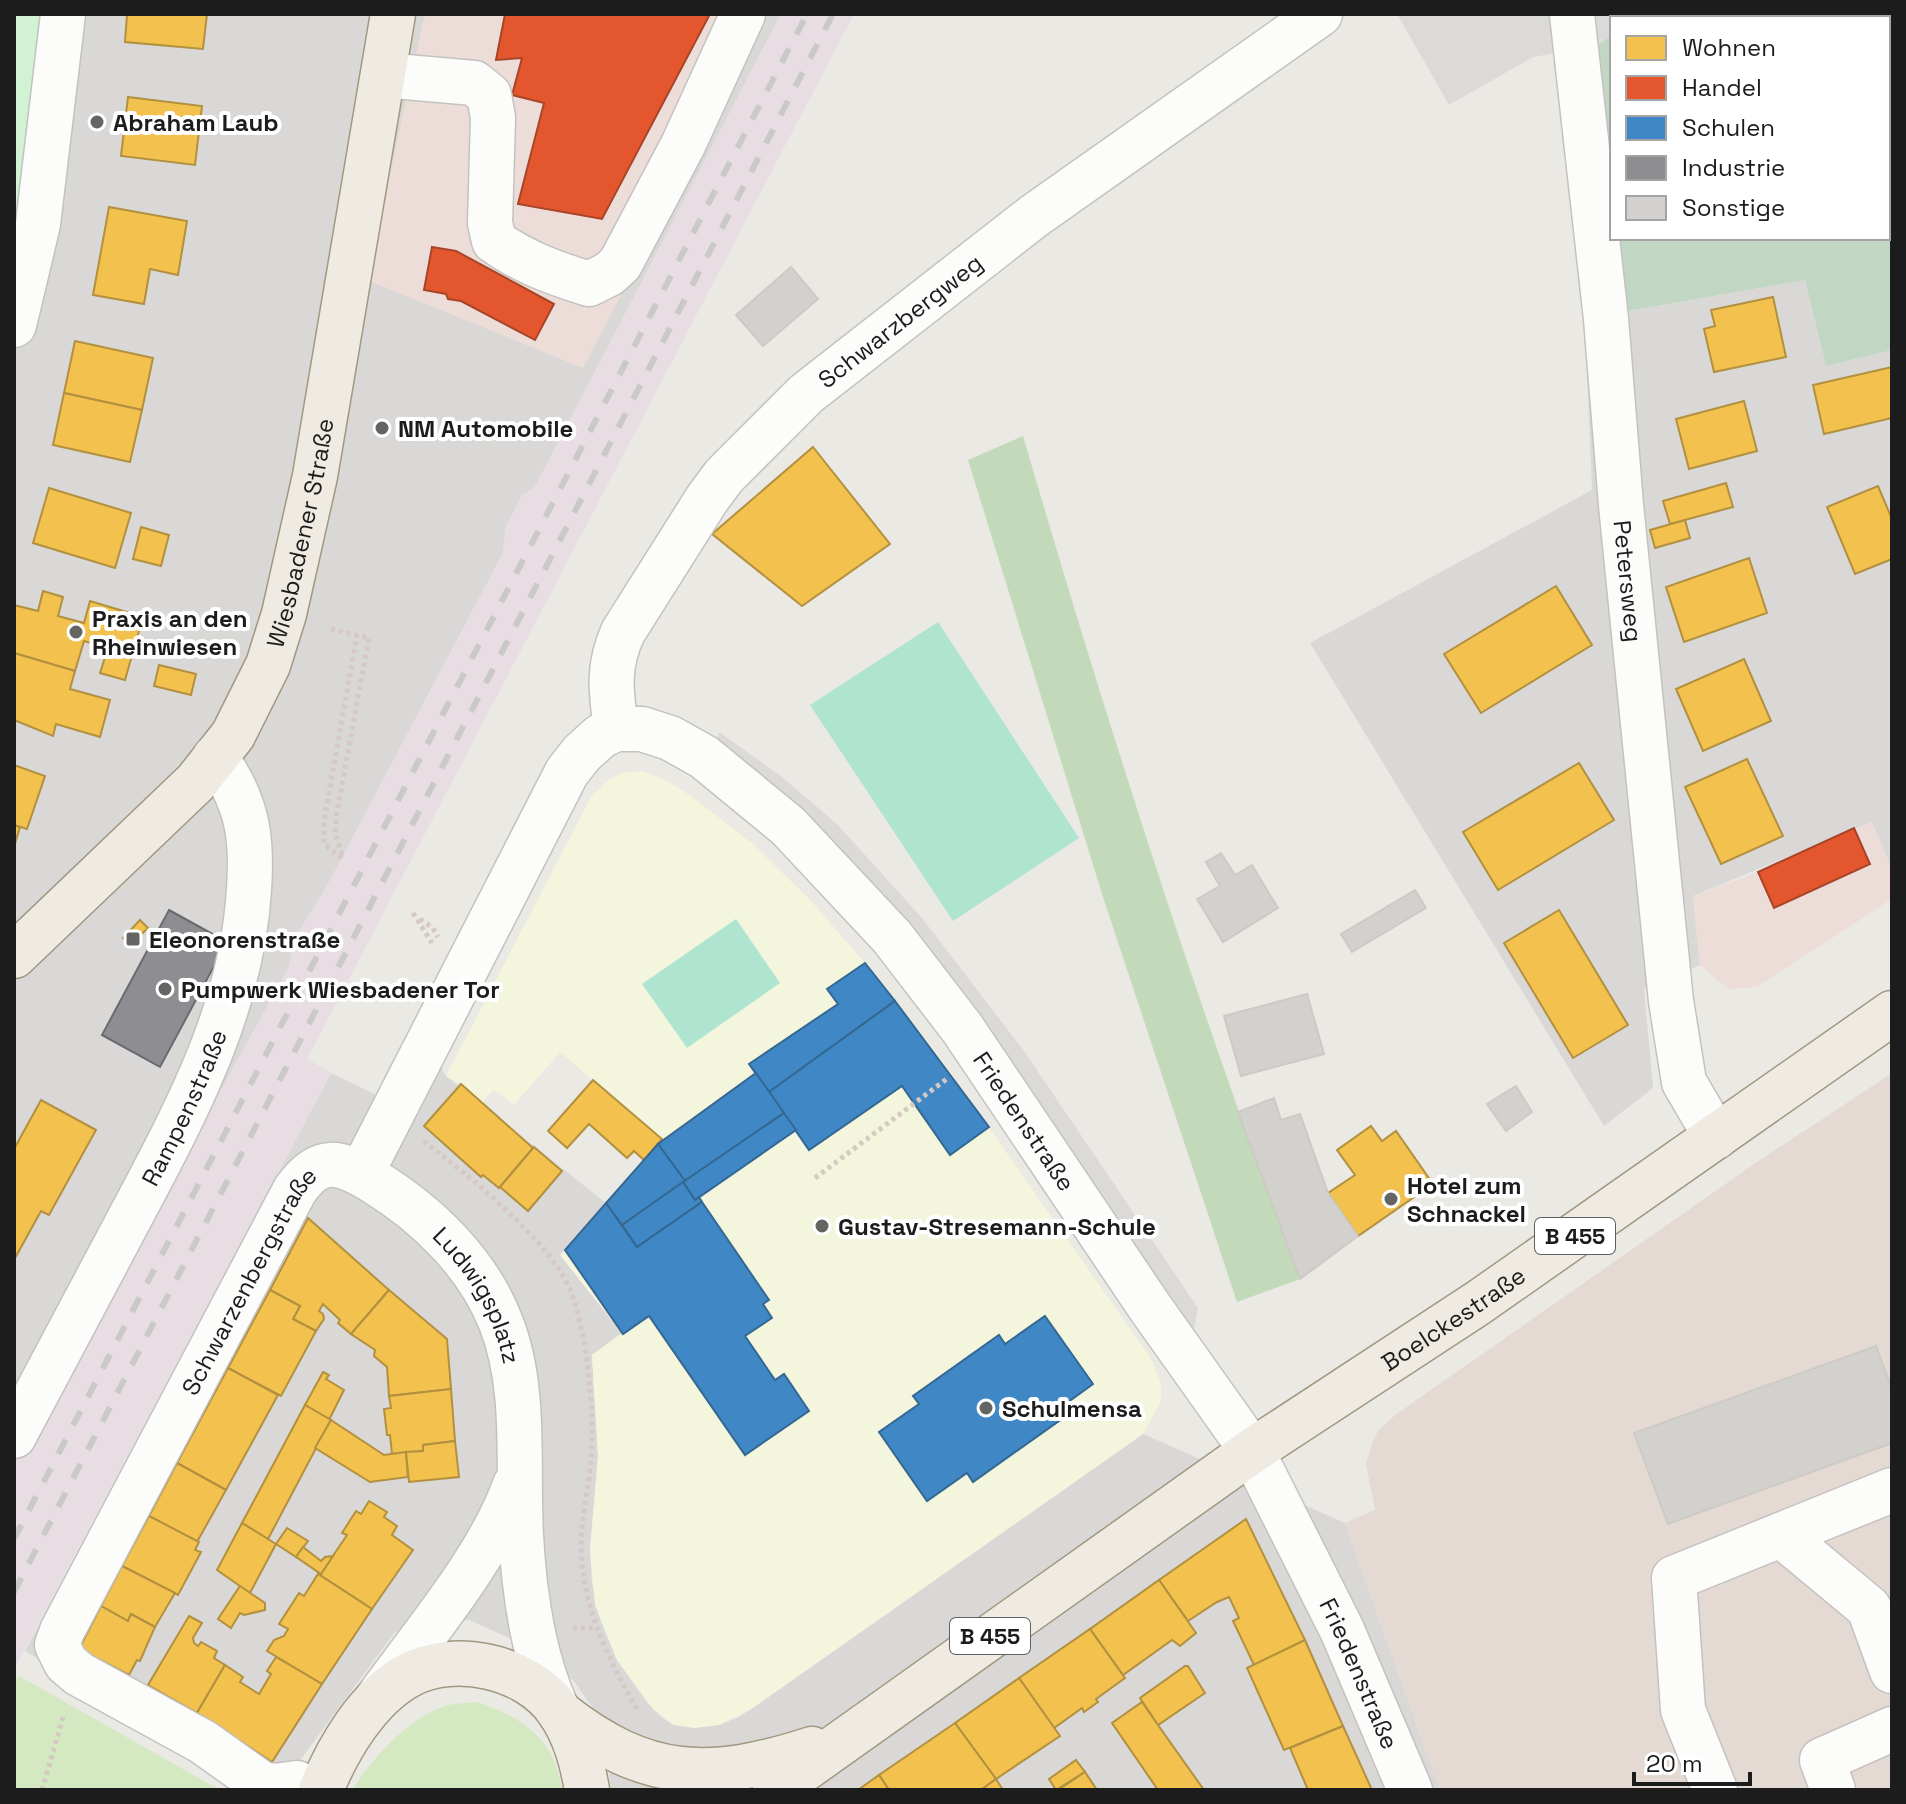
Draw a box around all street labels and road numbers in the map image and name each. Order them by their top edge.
street label: Schwarzbergweg [811,247,989,395]
street label: Wiesbadener Straße [259,416,340,651]
street label: Petersweg [1607,519,1650,644]
street label: Rampenstraße [134,1025,233,1191]
street label: Friedenstraße [967,1045,1083,1197]
street label: Schwarzenbergstraße [174,1160,323,1400]
road number: B 455 [1535,1218,1615,1254]
street label: Ludwigsplatz [427,1220,528,1366]
street label: Boelckestraße [1375,1259,1531,1378]
street label: Friedenstraße [1313,1593,1406,1754]
road number: B 455 [950,1618,1030,1654]

